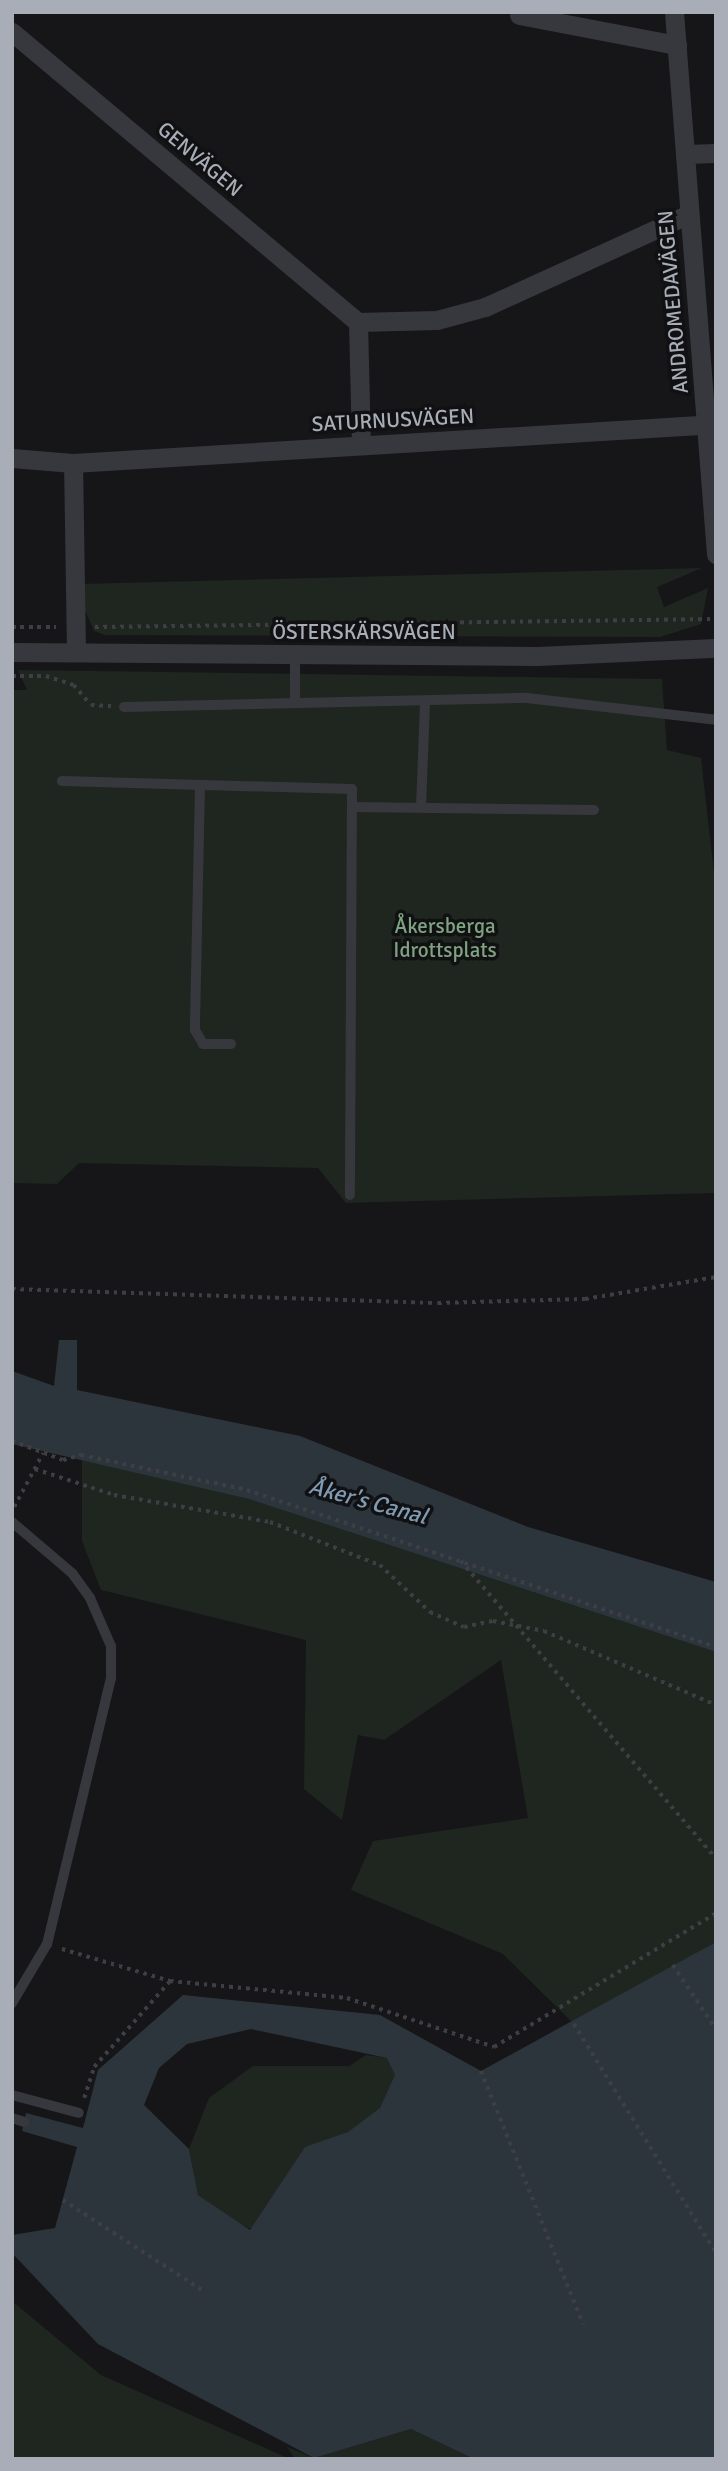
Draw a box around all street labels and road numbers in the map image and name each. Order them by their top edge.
street label: GENVÄGEN [152,116,248,202]
street label: ANDROMEDAVÄGEN [652,209,694,395]
street label: SATURNUSVÄGEN [311,403,475,437]
street label: ÖSTERSKÄRSVÄGEN [272,619,456,645]

